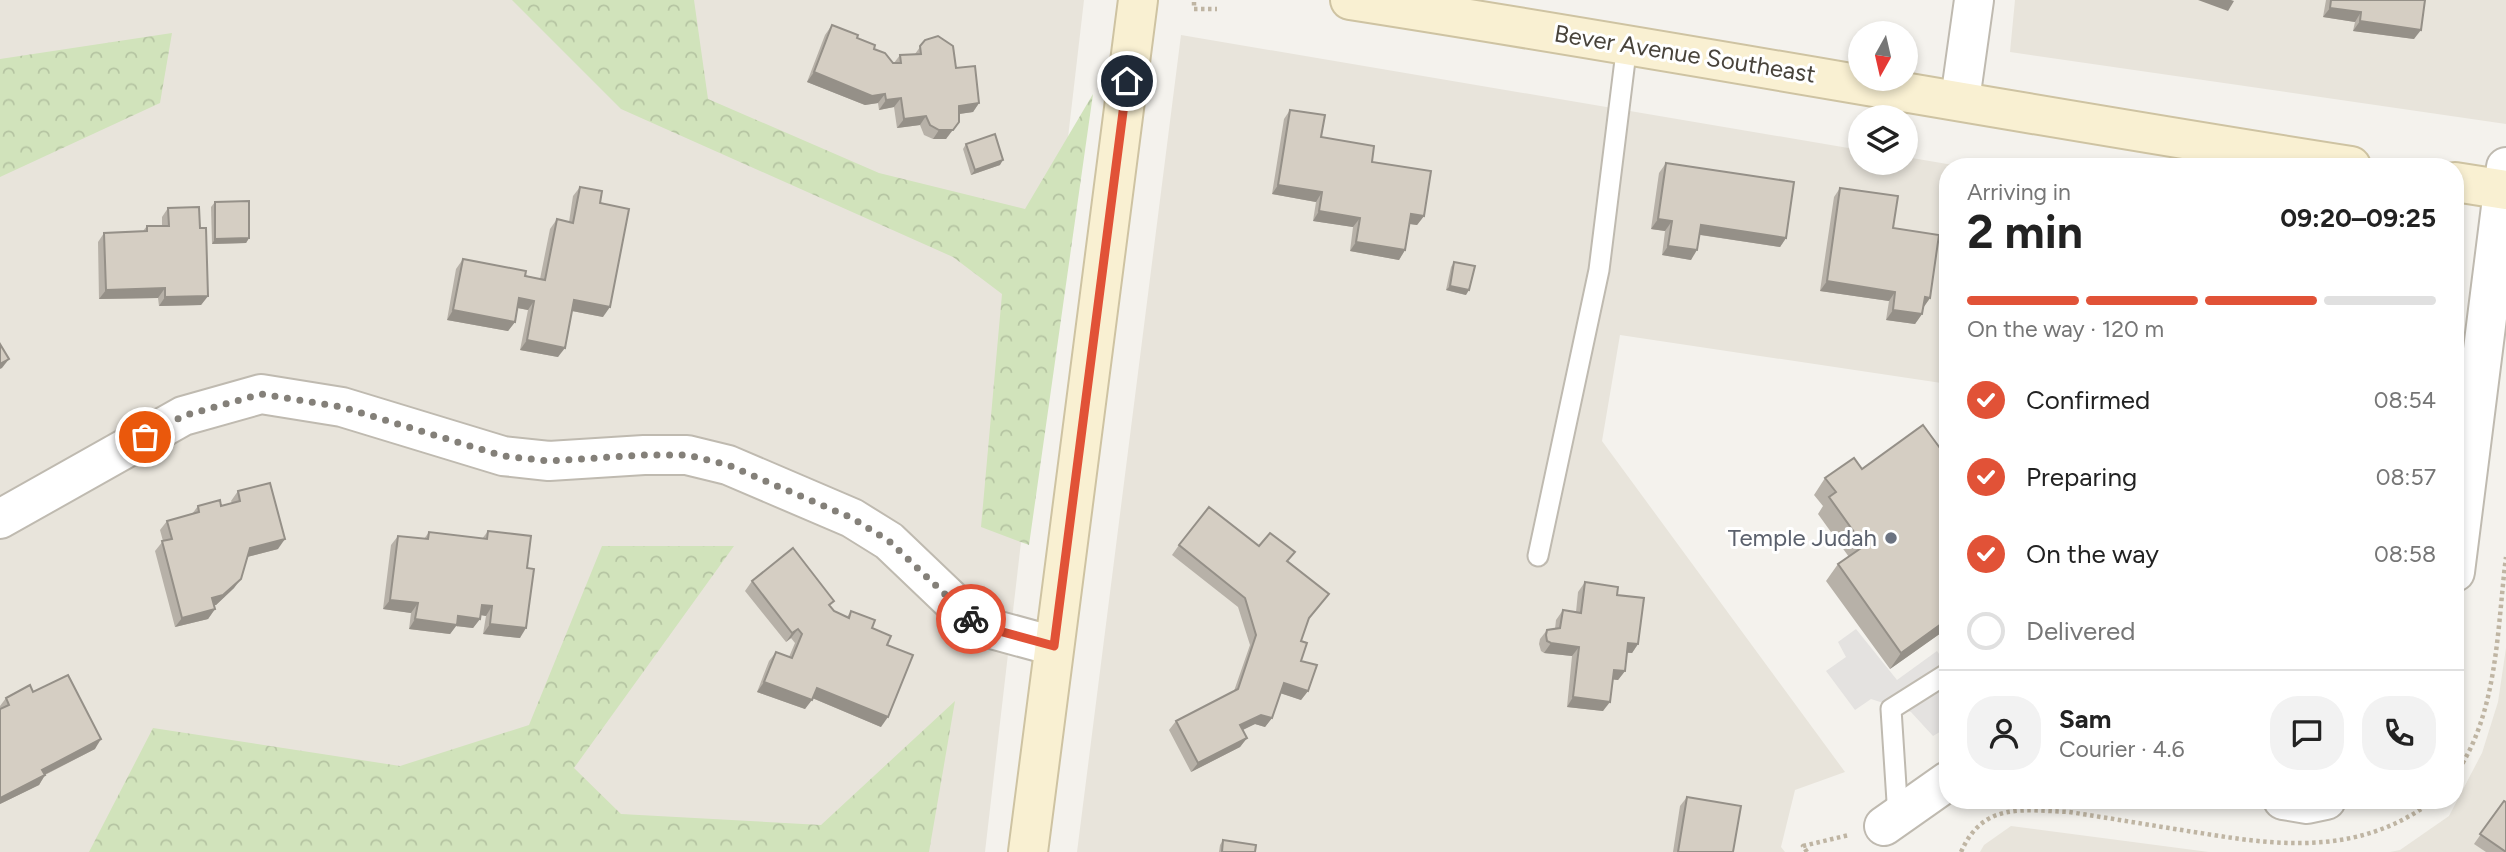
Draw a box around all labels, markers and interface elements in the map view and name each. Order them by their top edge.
street label: Bever Avenue Southeast [1552,19,1818,88]
north arrow [1848,21,1918,91]
map controls [1848,21,1918,175]
pin [1097,51,1157,111]
icon: home [1108,62,1146,100]
button: layers [1848,105,1918,175]
text: Arriving in [1967,178,2071,206]
text: 09:20–09:25 [2280,202,2436,234]
text: 2 min [1967,204,2083,260]
text: On the way · 120 m [1967,315,2164,343]
icon: check [1967,381,2005,419]
text: Confirmed [2026,384,2150,416]
text: 08:54 [2374,386,2436,414]
pin [115,407,175,467]
icon: bag [126,418,164,456]
icon: check [1967,458,2005,496]
text: Preparing [2026,461,2137,493]
text: 08:57 [2376,463,2436,491]
place label: Temple Judah [1728,523,1877,552]
marker: Temple Judah [1883,530,1899,546]
icon: check [1967,535,2005,573]
text: On the way [2026,538,2159,570]
text: 08:58 [2374,540,2436,568]
courier [936,584,1006,654]
icon: bike [952,600,990,638]
text: Delivered [2026,615,2135,647]
button: person [1967,696,2041,770]
button: chat [2270,696,2344,770]
button: phone [2362,696,2436,770]
text: Sam [2059,703,2111,735]
text: Courier · 4.6 [2059,735,2185,763]

